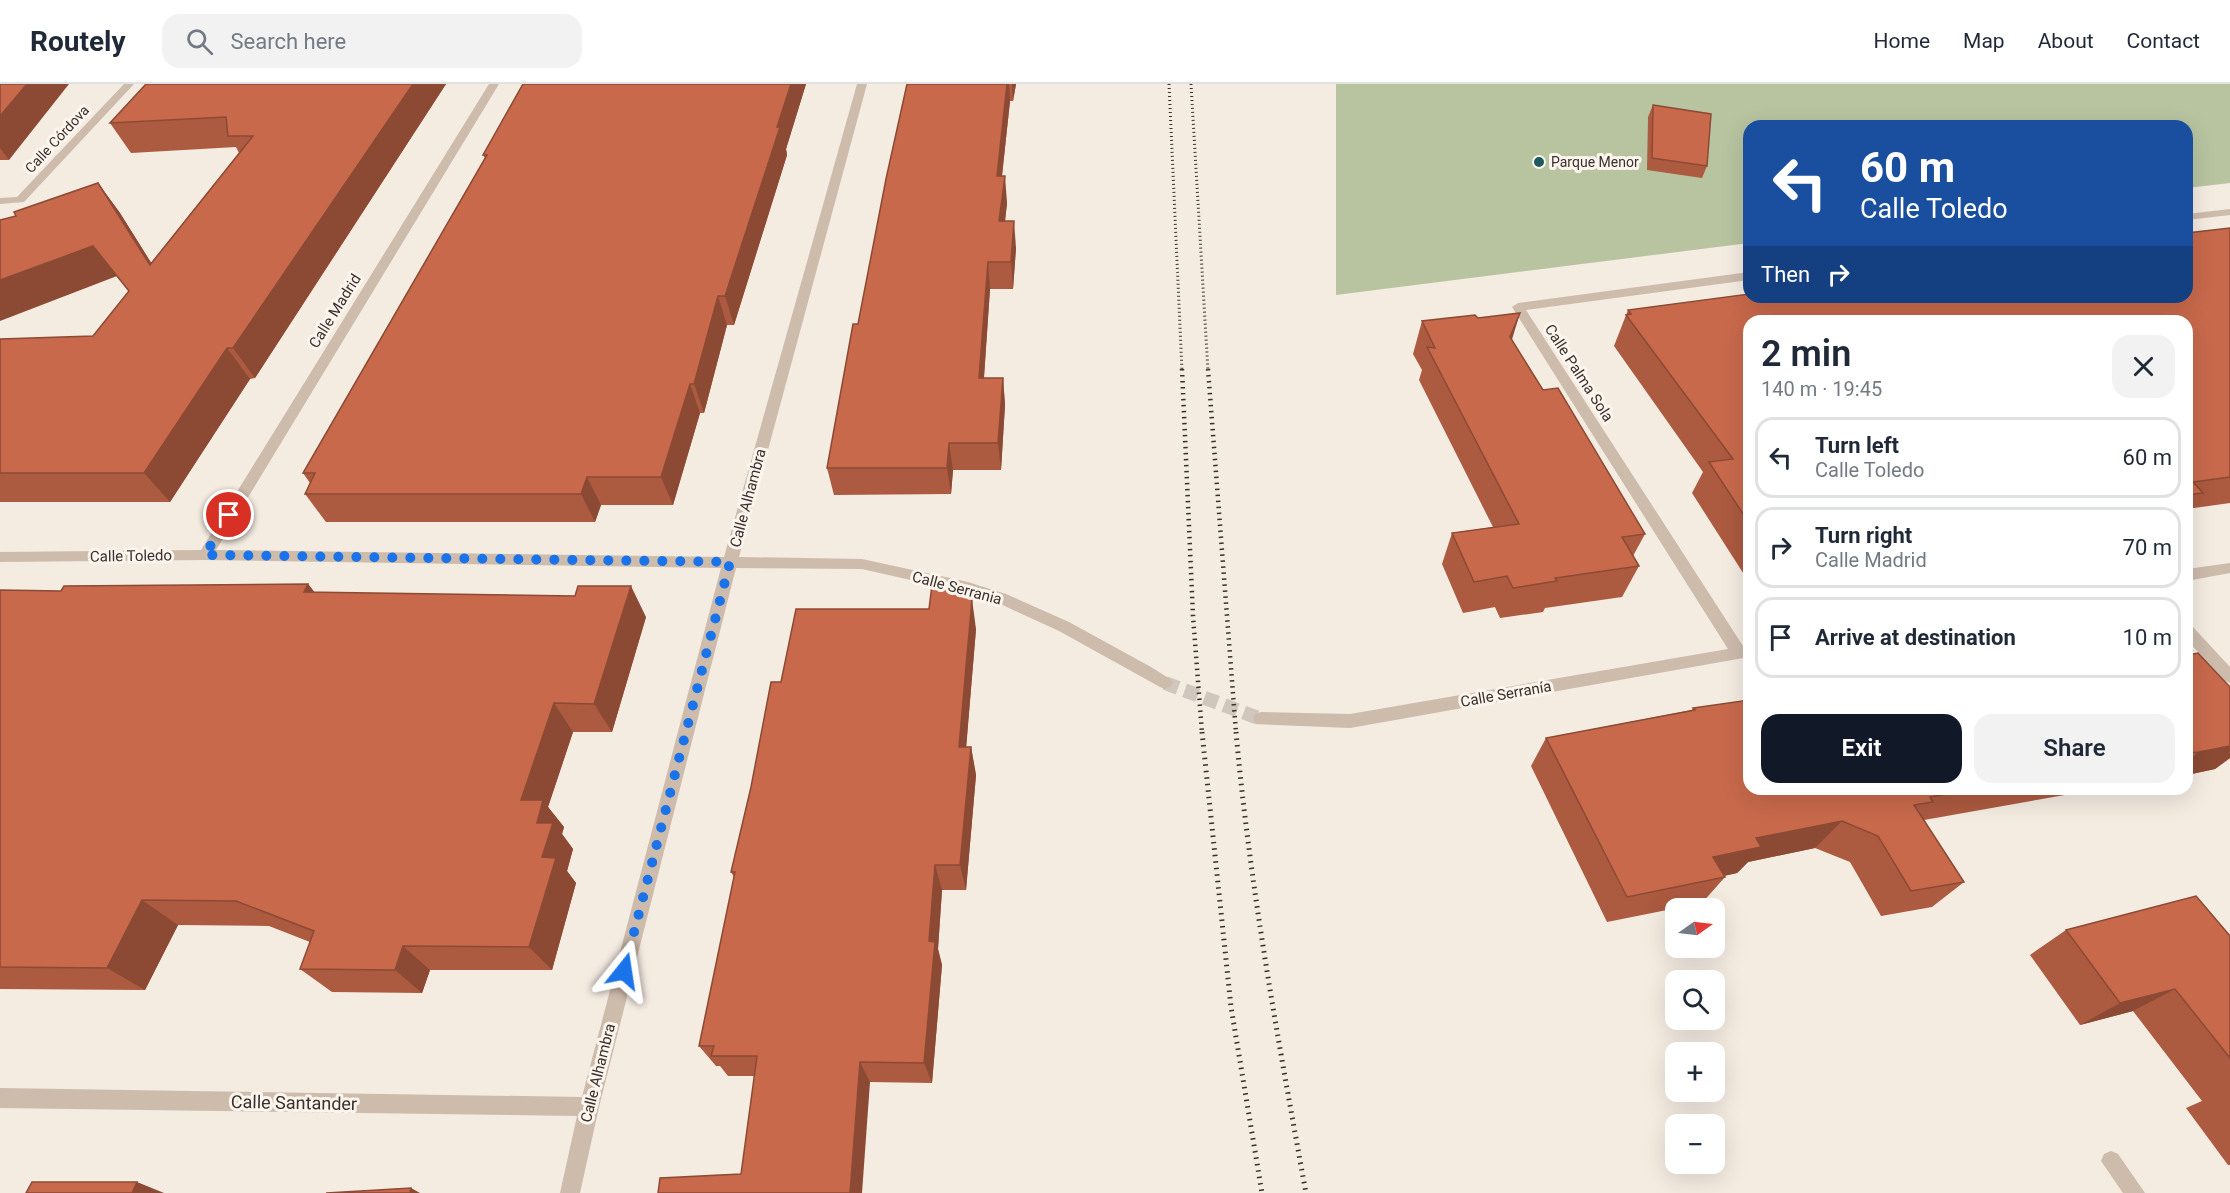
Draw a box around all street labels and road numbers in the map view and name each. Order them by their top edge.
street label: Calle Córdova [22,102,92,176]
street label: Calle Madrid [305,271,365,351]
street label: Calle Palma Sola [1541,321,1617,425]
street label: Calle Alhambra [726,447,770,549]
street label: Calle Toledo [90,546,172,566]
street label: Calle Serrania [910,567,1004,609]
street label: Calle Serranía [1459,677,1553,711]
street label: Calle Alhambra [577,1022,619,1124]
street label: Calle Santander [231,1091,357,1114]

